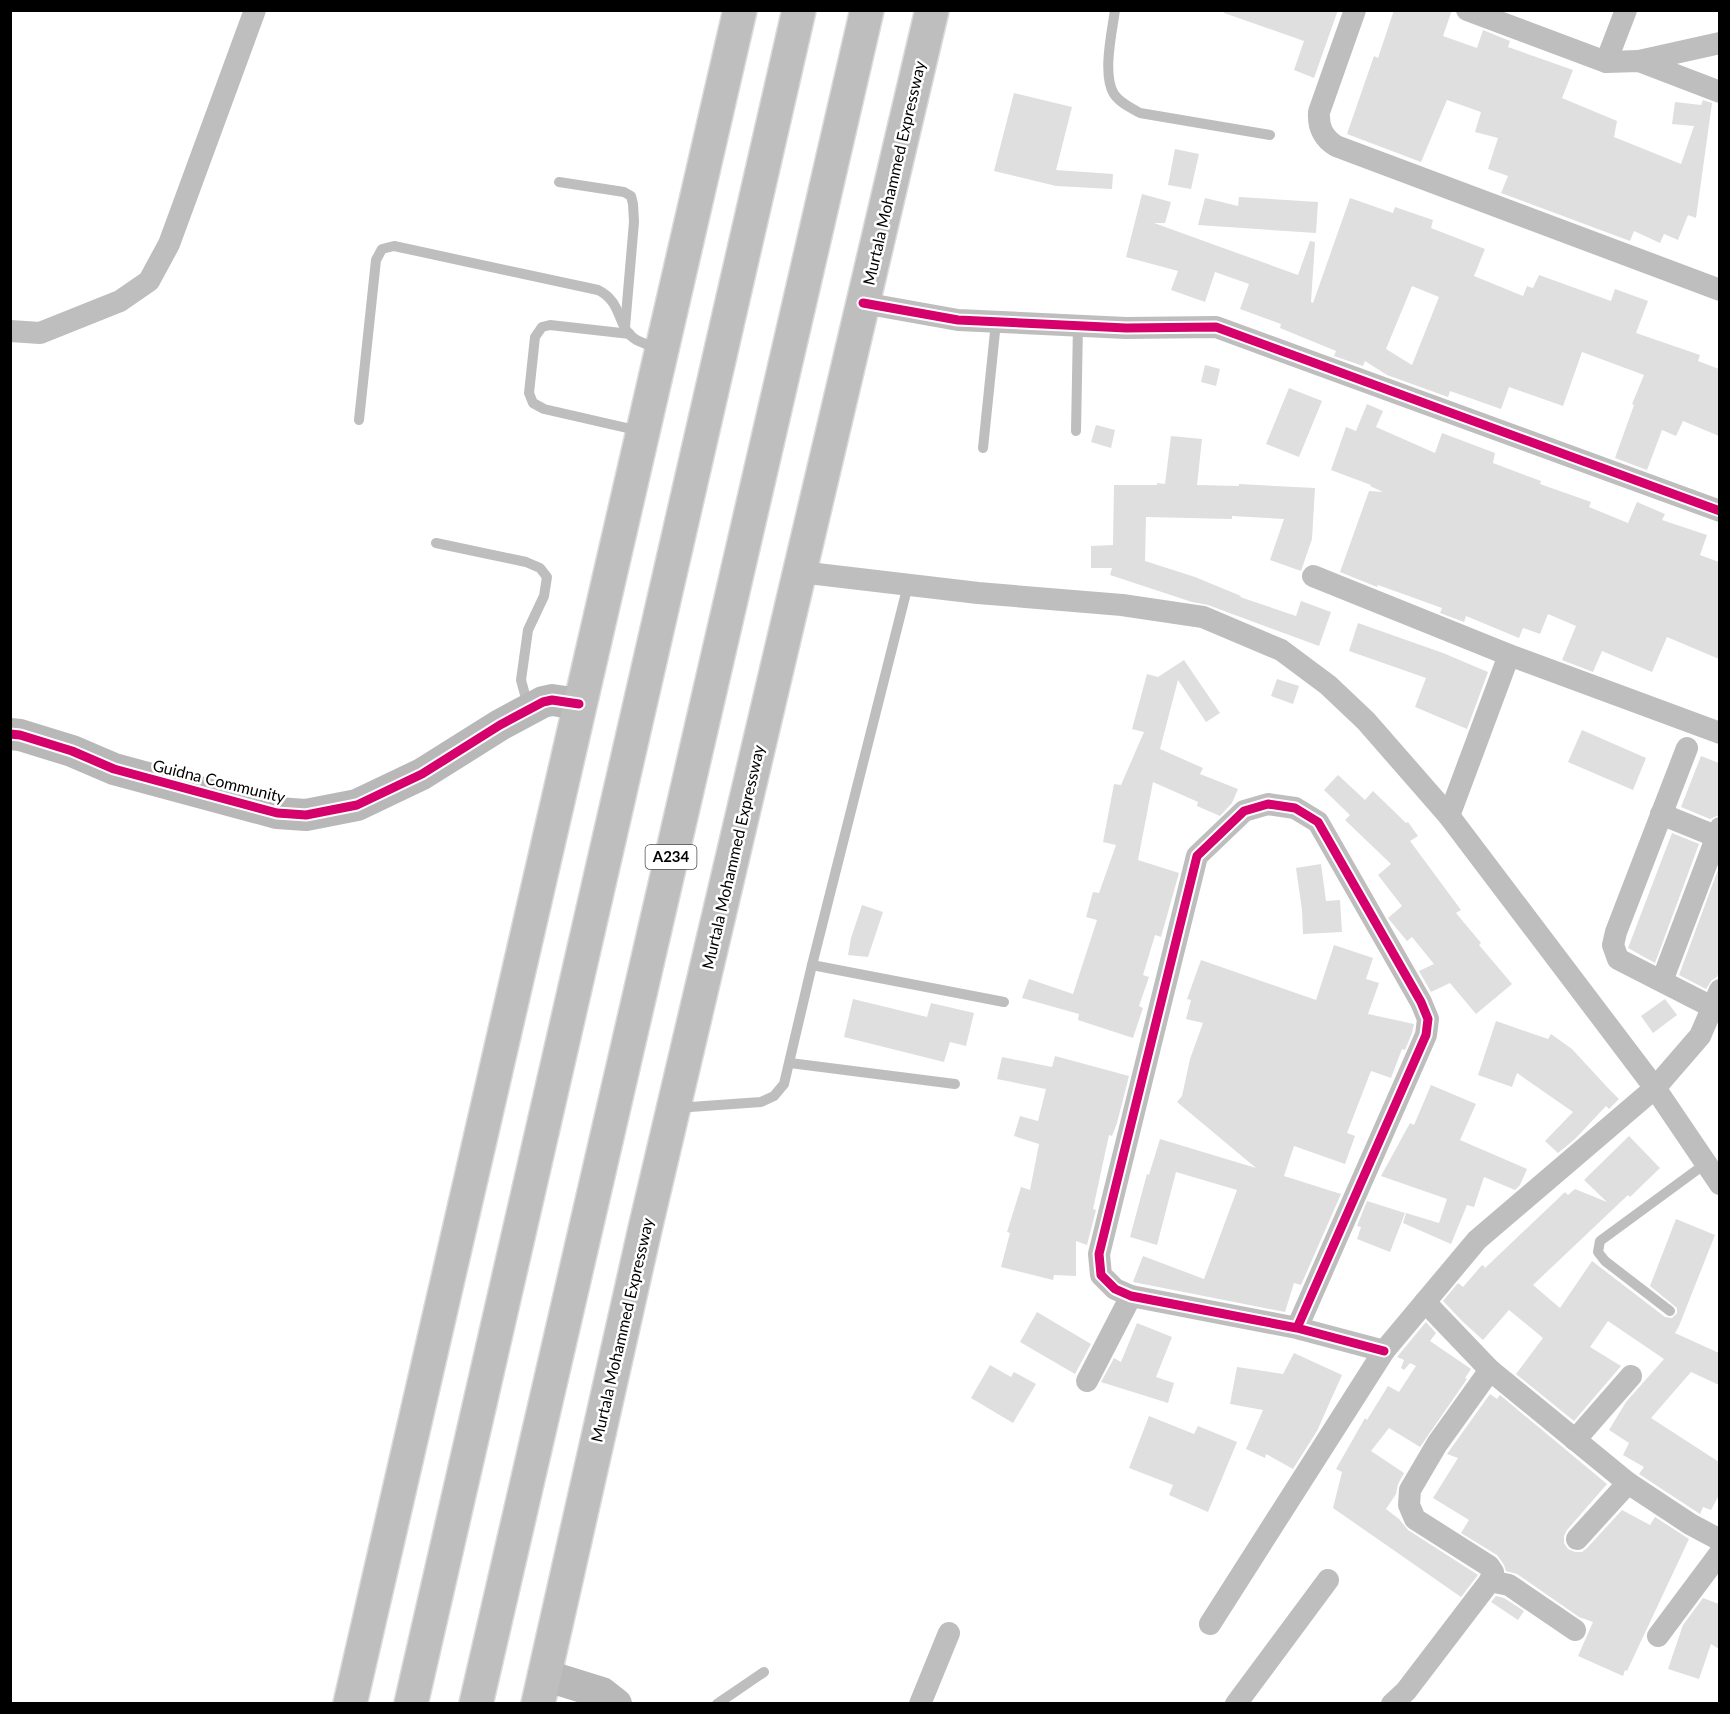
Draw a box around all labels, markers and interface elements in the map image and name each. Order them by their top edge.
street label: Murtala Mohammed Expressway [858,58,929,287]
street label: Murtala Mohammed Expressway [697,742,768,971]
street label: Guidna Community [151,755,288,806]
road number: A234 [646,845,696,869]
street label: Murtala Mohammed Expressway [586,1215,657,1444]

